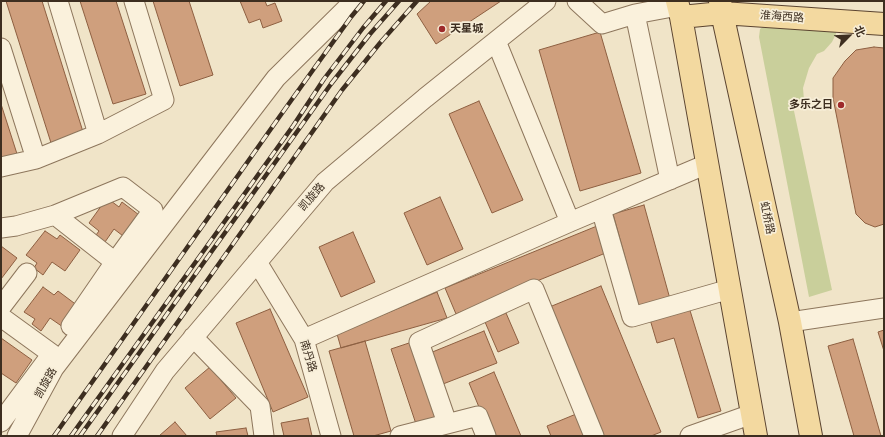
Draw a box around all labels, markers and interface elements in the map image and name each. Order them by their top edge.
street label: 淮海西路 [760,9,804,25]
north arrow [829,16,869,56]
place label: 天星城 [450,22,483,36]
text: 北 [851,23,869,39]
marker: 天星城 [437,24,447,34]
place label: 多乐之日 [789,98,833,112]
marker: 多乐之日 [836,100,846,110]
street label: 凯旋路 [296,180,328,214]
street label: 虹桥路 [757,200,777,236]
street label: 南丹路 [297,338,319,374]
street label: 凯旋路 [32,365,60,401]

